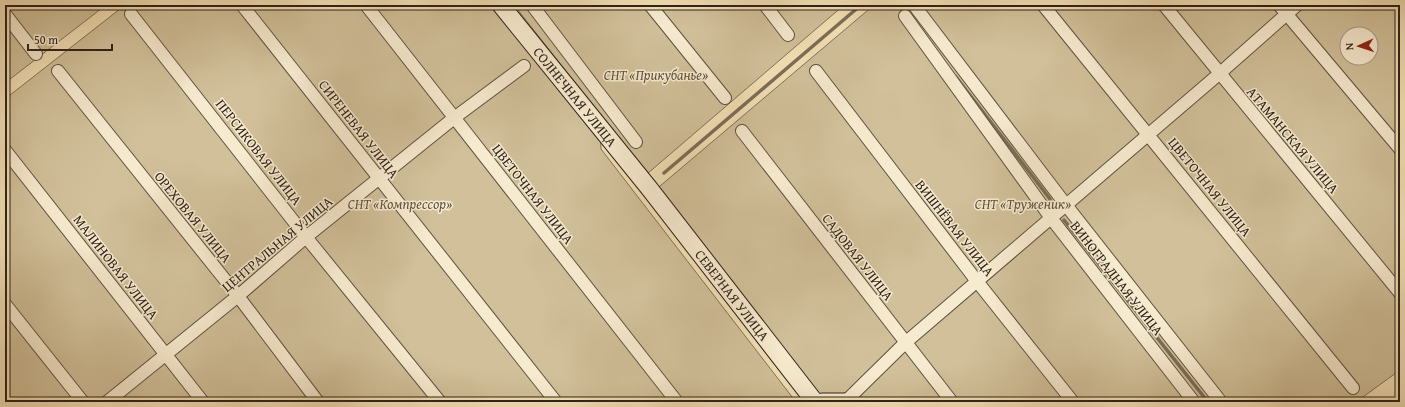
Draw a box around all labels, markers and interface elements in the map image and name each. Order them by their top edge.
scale bar [28,26,112,52]
north arrow [1339,26,1379,66]
text: 50 m [34,31,58,48]
street label: СОЛНЕЧНАЯ УЛИЦА [529,42,622,151]
text: N [1341,42,1357,51]
park label: СНТ «Прикубанье» [604,65,708,85]
street label: СИРЕНЕВАЯ УЛИЦА [314,76,404,183]
street label: АТАМАНСКАЯ УЛИЦА [1242,82,1344,198]
street label: ПЕРСИКОВАЯ УЛИЦА [211,95,307,210]
street label: ЦВЕТОЧНАЯ УЛИЦА [1164,133,1257,241]
street label: ЦВЕТОЧНАЯ УЛИЦА [487,140,579,249]
street label: ОРЕХОВАЯ УЛИЦА [150,167,236,267]
street label: ВИШНЁВАЯ УЛИЦА [911,176,999,281]
street label: ЦЕНТРАЛЬНАЯ УЛИЦА [217,191,337,296]
park label: СНТ «Компрессор» [348,194,452,214]
park label: СНТ «Труженик» [975,194,1071,214]
street label: САДОВАЯ УЛИЦА [818,209,899,305]
street label: МАЛИНОВАЯ УЛИЦА [69,211,164,324]
street label: ВИНОГРАДНАЯ УЛИЦА [1066,217,1168,340]
street label: СЕВЕРНАЯ УЛИЦА [690,245,774,345]

